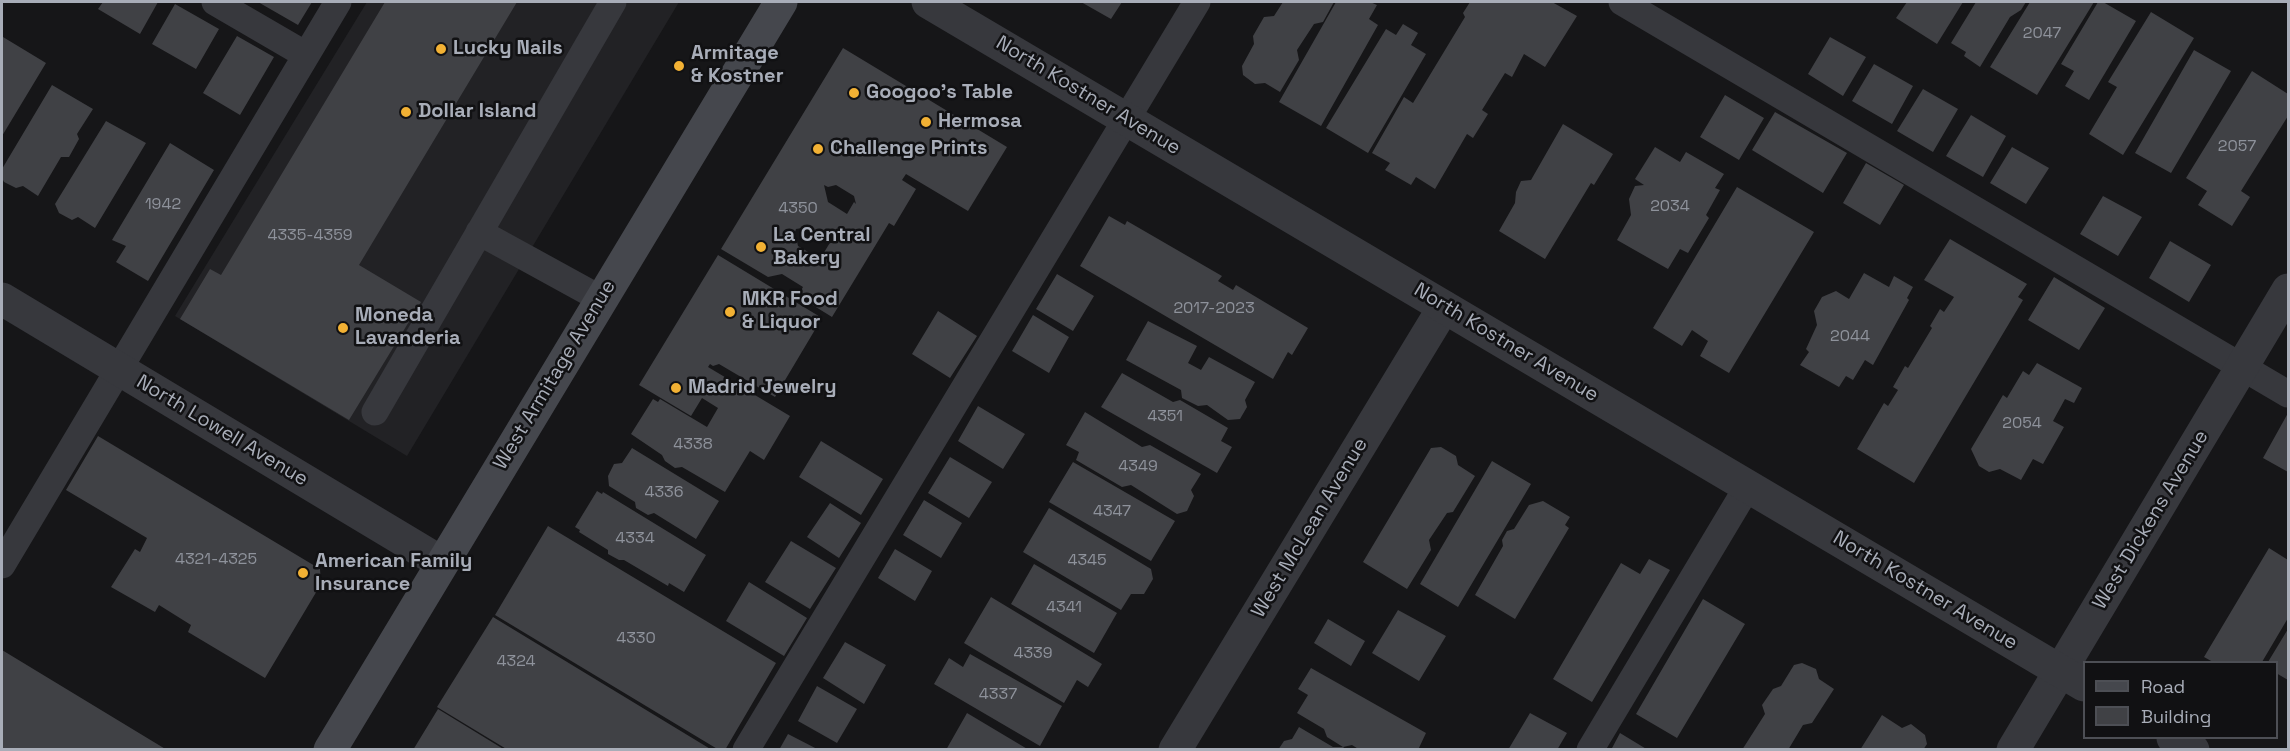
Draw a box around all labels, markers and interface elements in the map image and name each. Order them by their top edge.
house number: 2047 [2023,24,2061,44]
street label: North Kostner Avenue [991,31,1185,161]
place label: Lucky Nails [453,37,563,61]
marker: Lucky Nails [434,42,448,56]
place label: Armitage & Kostner [691,42,784,89]
marker: Armitage & Kostner [672,59,686,73]
place label: Googoo's Table [866,81,1013,105]
marker: Googoo's Table [847,86,861,100]
place label: Dollar Island [418,100,536,124]
marker: Dollar Island [399,105,413,119]
place label: Hermosa [938,110,1022,134]
marker: Hermosa [919,115,933,129]
place label: Challenge Prints [830,137,988,161]
house number: 2057 [2218,137,2256,157]
marker: Challenge Prints [811,142,825,156]
house number: 1942 [145,195,181,215]
house number: 2034 [1650,197,1690,217]
house number: 4350 [778,199,818,219]
place label: La Central Bakery [773,224,871,271]
house number: 4335-4359 [267,226,353,246]
marker: La Central Bakery [754,240,768,254]
street label: West Armitage Avenue [489,276,621,474]
street label: North Kostner Avenue [1409,278,1603,408]
place label: MKR Food & Liquor [742,288,838,335]
house number: 2017-2023 [1173,299,1255,319]
place label: Moneda Lavanderia [355,304,461,351]
marker: MKR Food & Liquor [723,305,737,319]
marker: Moneda Lavanderia [336,321,350,335]
house number: 2044 [1830,327,1870,347]
street label: North Lowell Avenue [132,370,312,492]
place label: Madrid Jewelry [688,376,837,400]
marker: Madrid Jewelry [669,381,683,395]
house number: 4351 [1147,407,1183,427]
house number: 2054 [2002,414,2042,434]
street label: West Dickens Avenue [2088,426,2214,614]
street label: West McLean Avenue [1247,434,1373,622]
house number: 4338 [673,435,713,455]
house number: 4349 [1118,457,1158,477]
house number: 4336 [644,483,684,503]
house number: 4347 [1093,502,1131,522]
street label: North Kostner Avenue [1828,526,2022,656]
house number: 4334 [615,529,655,549]
house number: 4321-4325 [175,550,257,570]
place label: American Family Insurance [315,550,472,597]
house number: 4345 [1067,551,1107,571]
marker: American Family Insurance [296,566,310,580]
house number: 4341 [1046,598,1082,618]
house number: 4330 [616,629,656,649]
house number: 4339 [1013,644,1053,664]
house number: 4324 [497,652,535,672]
legend [2083,661,2278,739]
text: Road [2141,675,2185,698]
house number: 4337 [979,685,1017,705]
text: Building [2141,705,2211,728]

